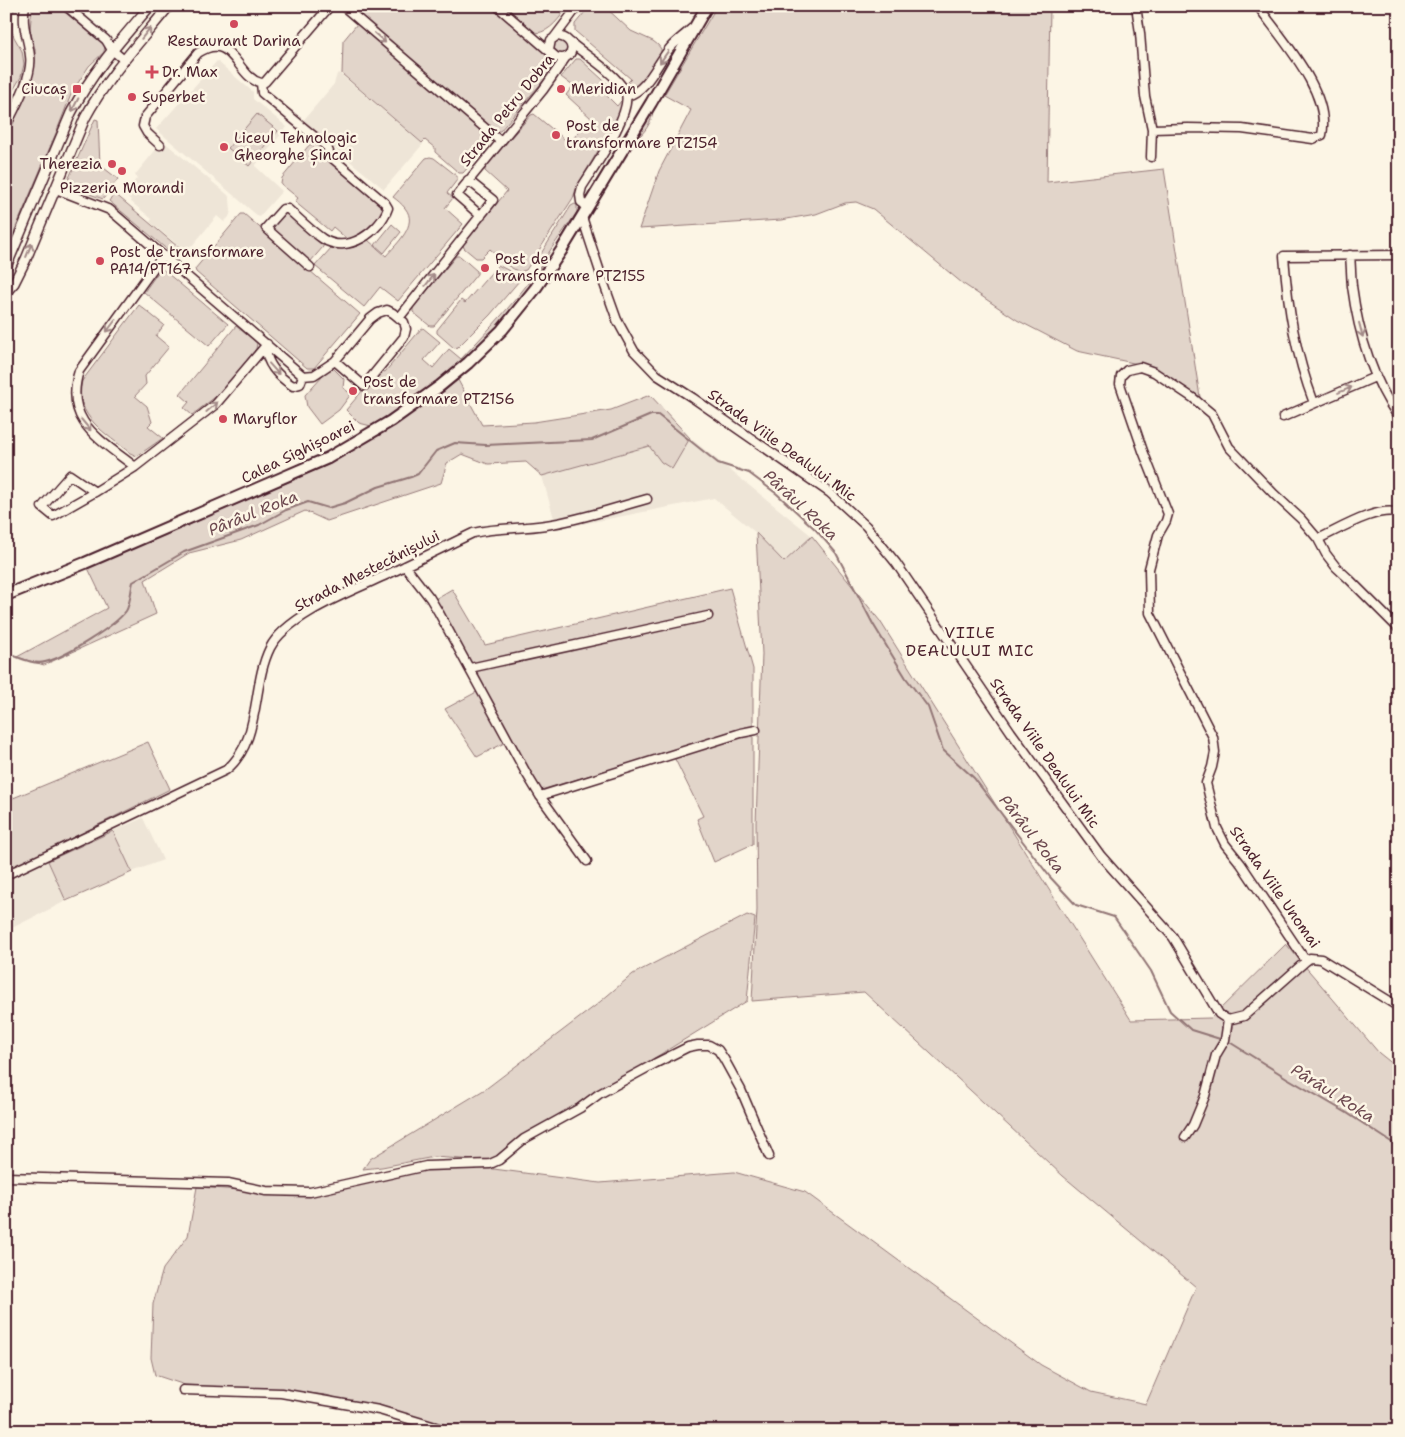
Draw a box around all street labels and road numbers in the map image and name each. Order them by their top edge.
street label: Strada Petru Dobra [455,49,559,171]
street label: Strada Viile Dealului Mic [704,384,860,506]
street label: Calea Sighișoarei [238,416,359,489]
street label: Strada Mestecănișului [291,526,444,617]
street label: Strada Viile Dealului Mic [986,674,1104,832]
street label: Strada Viile Unomai [1225,822,1325,952]

